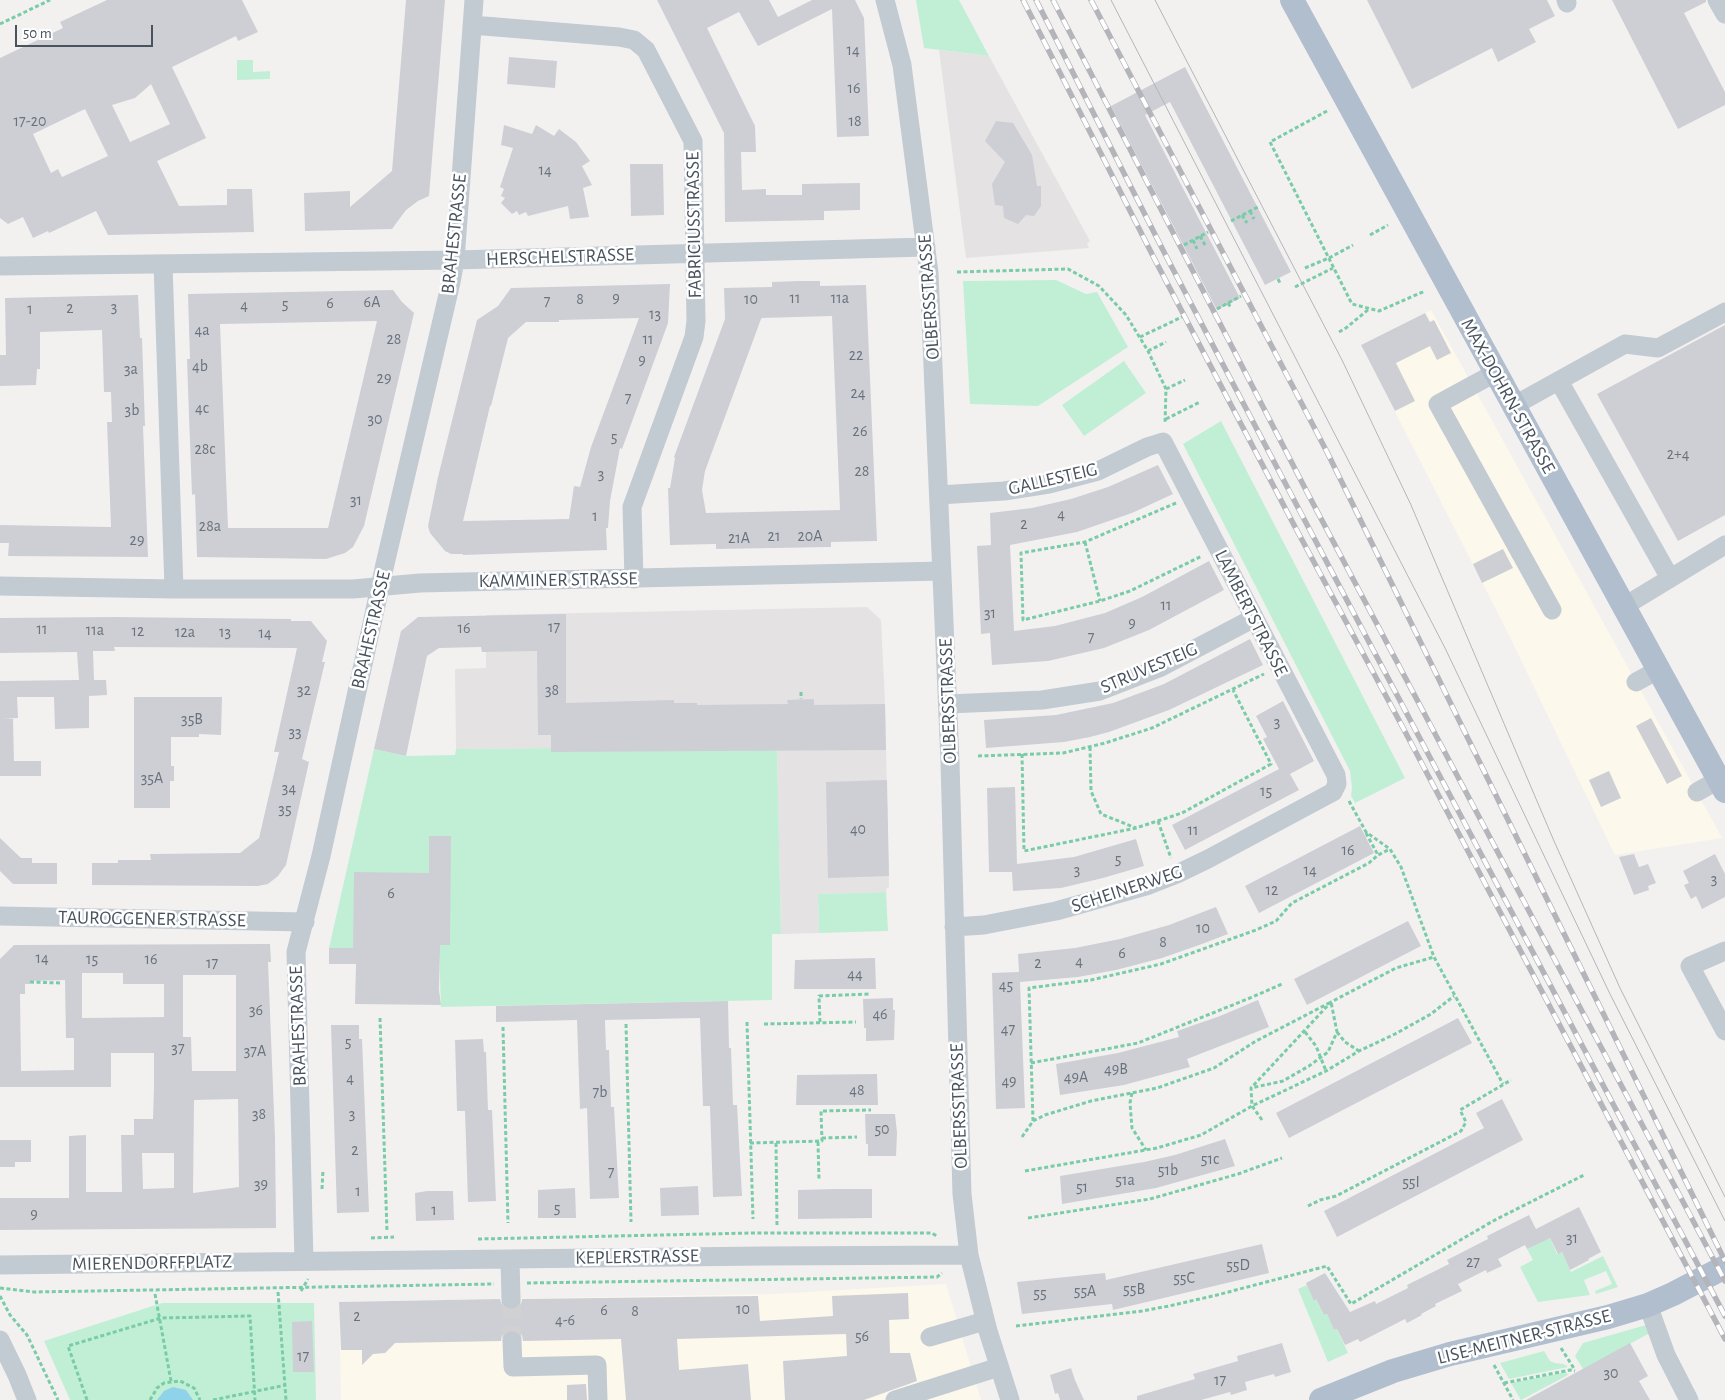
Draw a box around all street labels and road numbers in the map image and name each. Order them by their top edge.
street label: FABRICIUSSTRASSE [681,151,707,299]
street label: BRAHESTRASSE [436,173,472,295]
street label: OLBERSSTRASSE [913,234,945,360]
street label: HERSCHELSTRASSE [486,243,634,271]
street label: MAX-DOHRN-STRASSE [1456,314,1560,478]
street label: GALLESTEIG [1006,458,1100,500]
street label: LAMBERTSTRASSE [1209,546,1293,680]
street label: KAMMINER STRASSE [478,567,638,593]
street label: BRAHESTRASSE [346,569,396,691]
street label: STRUVESTEIG [1097,637,1201,699]
street label: OLBERSSTRASSE [934,638,962,764]
street label: SCHEINERWEG [1069,860,1185,918]
street label: TAUROGGENER STRASSE [58,906,246,932]
street label: BRAHESTRASSE [285,965,311,1087]
street label: OLBERSSTRASSE [945,1043,973,1169]
street label: KEPLERSTRASSE [575,1245,699,1269]
street label: MIERENDORFFPLATZ [72,1250,232,1276]
street label: LISE-MEITNER-STRASSE [1435,1304,1613,1370]

